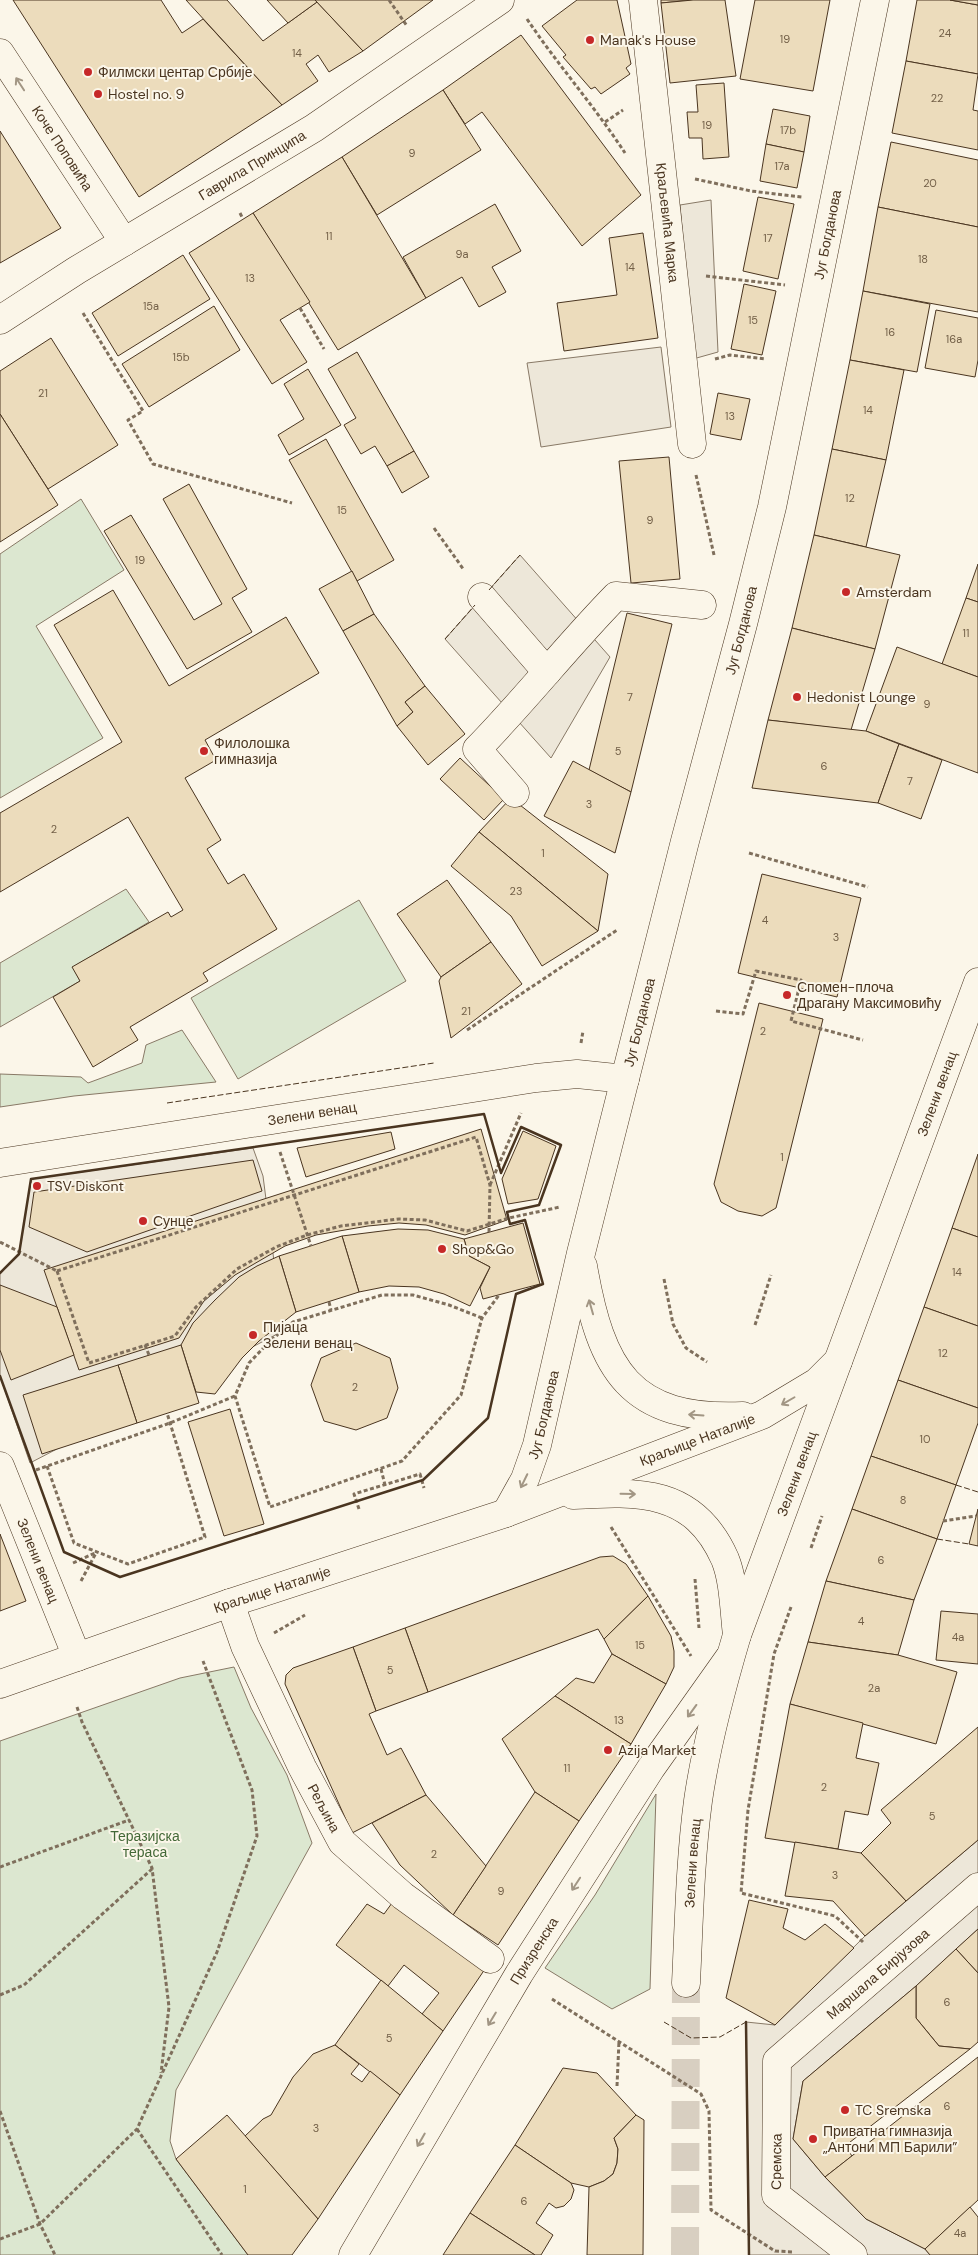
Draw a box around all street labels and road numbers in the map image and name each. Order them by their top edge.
street label: Коче Поповића [28,102,97,195]
street label: Гаврила Принципа [195,126,309,204]
street label: Краљевића Марка [652,162,683,284]
street label: Југ Богданова [809,188,845,281]
street label: Југ Богданова [721,584,761,677]
street label: Југ Богданова [619,976,659,1068]
street label: Зелени венац [913,1049,961,1139]
street label: Зелени венац [266,1098,358,1129]
street label: Југ Богданова [524,1368,563,1462]
street label: Краљице Наталије [637,1409,758,1470]
street label: Зелени венац [773,1429,820,1519]
street label: Зелени венац [13,1516,63,1606]
street label: Краљице Наталије [211,1562,333,1617]
street label: Рељина [304,1781,344,1836]
street label: Зелени венац [680,1818,705,1908]
street label: Призренска [506,1913,562,1988]
street label: Маршала Бирјузова [823,1924,933,2023]
street label: Сремска [767,2133,785,2190]

